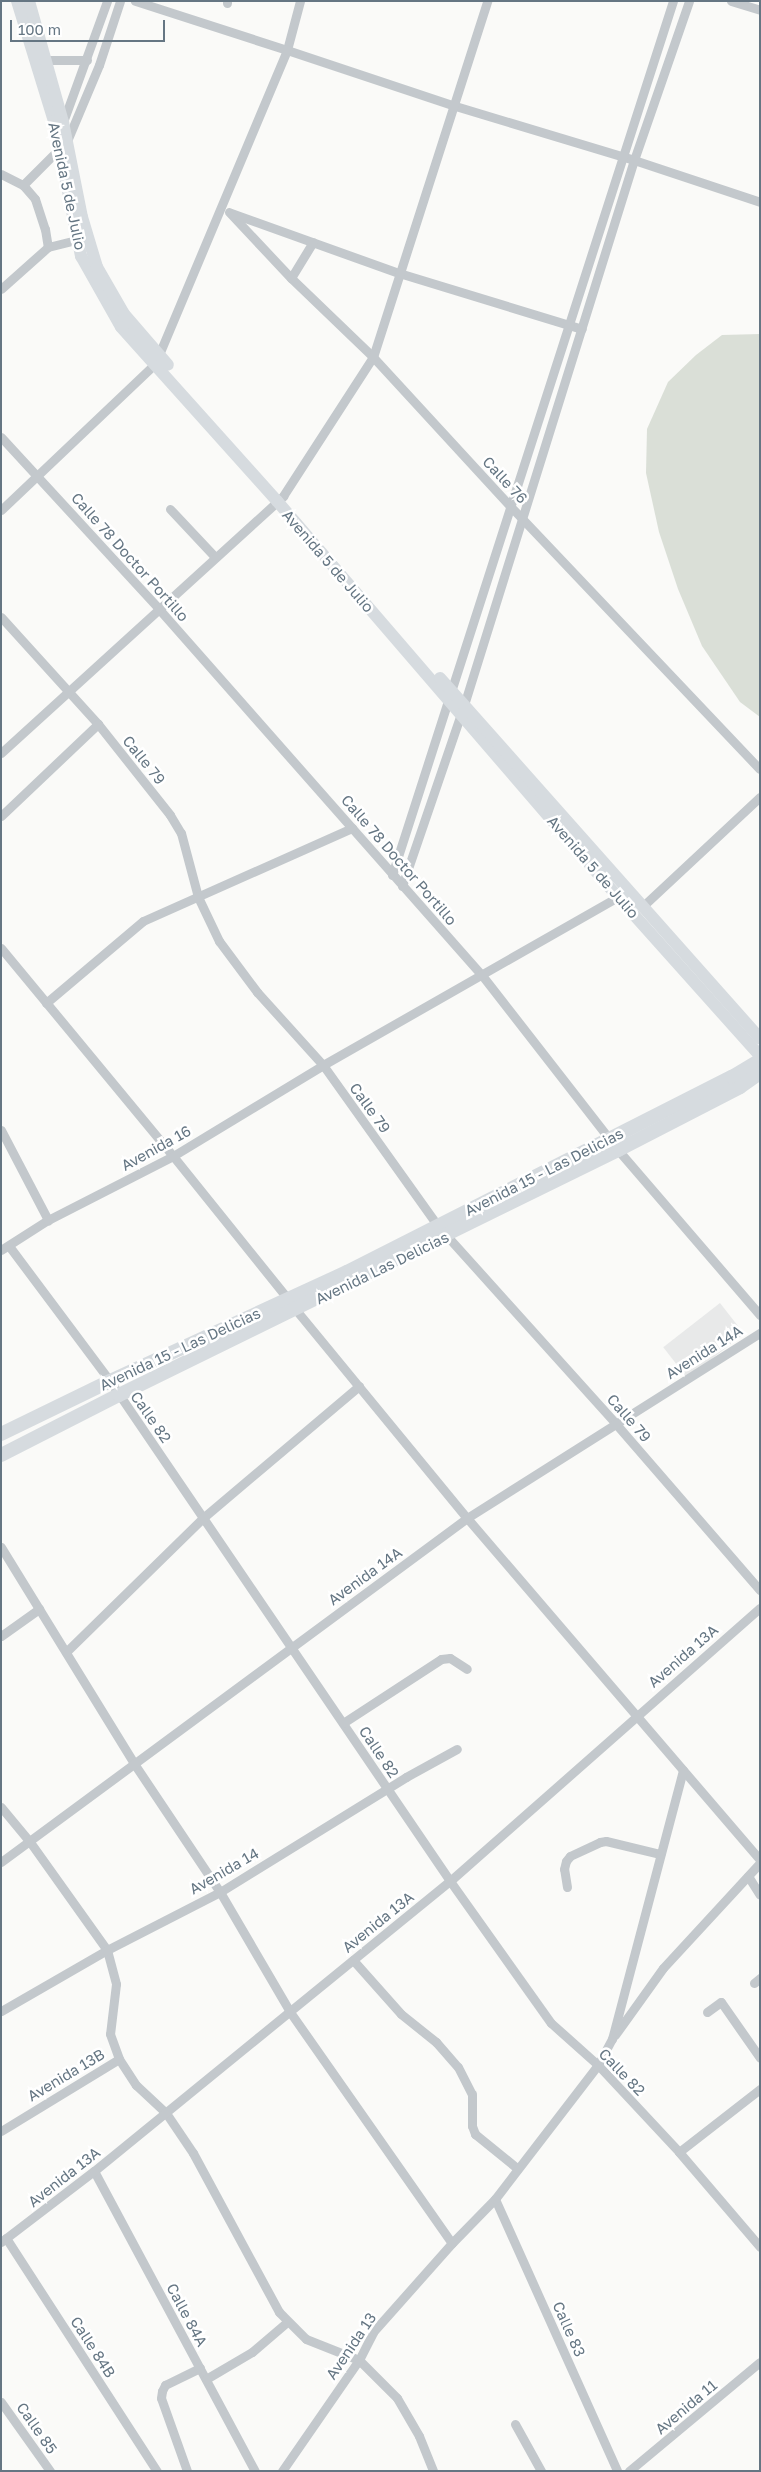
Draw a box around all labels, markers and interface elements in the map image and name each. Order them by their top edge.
scale bar [12,10,168,42]
text: 100 m [18,20,61,38]
street label: Avenida 5 de Julio [45,121,89,251]
street label: Calle 76 [479,453,531,507]
street label: Calle 78 Doctor Portillo [67,489,193,625]
street label: Avenida 5 de Julio [279,506,377,616]
street label: Calle 79 [119,732,169,788]
street label: Calle 78 Doctor Portillo [337,791,461,929]
street label: Avenida 5 de Julio [544,812,642,922]
street label: Calle 79 [346,1079,394,1137]
street label: Avenida 16 [118,1121,194,1175]
street label: Avenida 15 - Las Delicias [462,1124,626,1220]
street label: Avenida Las Delicias [312,1228,452,1308]
street label: Avenida 15 - Las Delicias [97,1304,263,1394]
street label: Avenida 14A [662,1321,746,1383]
street label: Calle 82 [127,1388,175,1446]
street label: Calle 79 [603,1390,655,1446]
street label: Avenida 14A [324,1543,406,1609]
street label: Avenida 13A [644,1621,722,1691]
street label: Calle 82 [355,1723,403,1781]
street label: Avenida 14 [186,1844,262,1898]
street label: Avenida 13A [339,1888,417,1956]
street label: Avenida 13B [24,2045,108,2105]
street label: Calle 82 [595,2045,649,2099]
street label: Avenida 13A [24,2143,104,2211]
street label: Calle 84A [163,2280,211,2350]
street label: Calle 83 [549,2299,589,2359]
street label: Avenida 13 [322,2309,380,2383]
street label: Calle 84B [67,2313,119,2381]
street label: Avenida 11 [651,2376,721,2438]
street label: Calle 85 [13,2399,61,2457]

